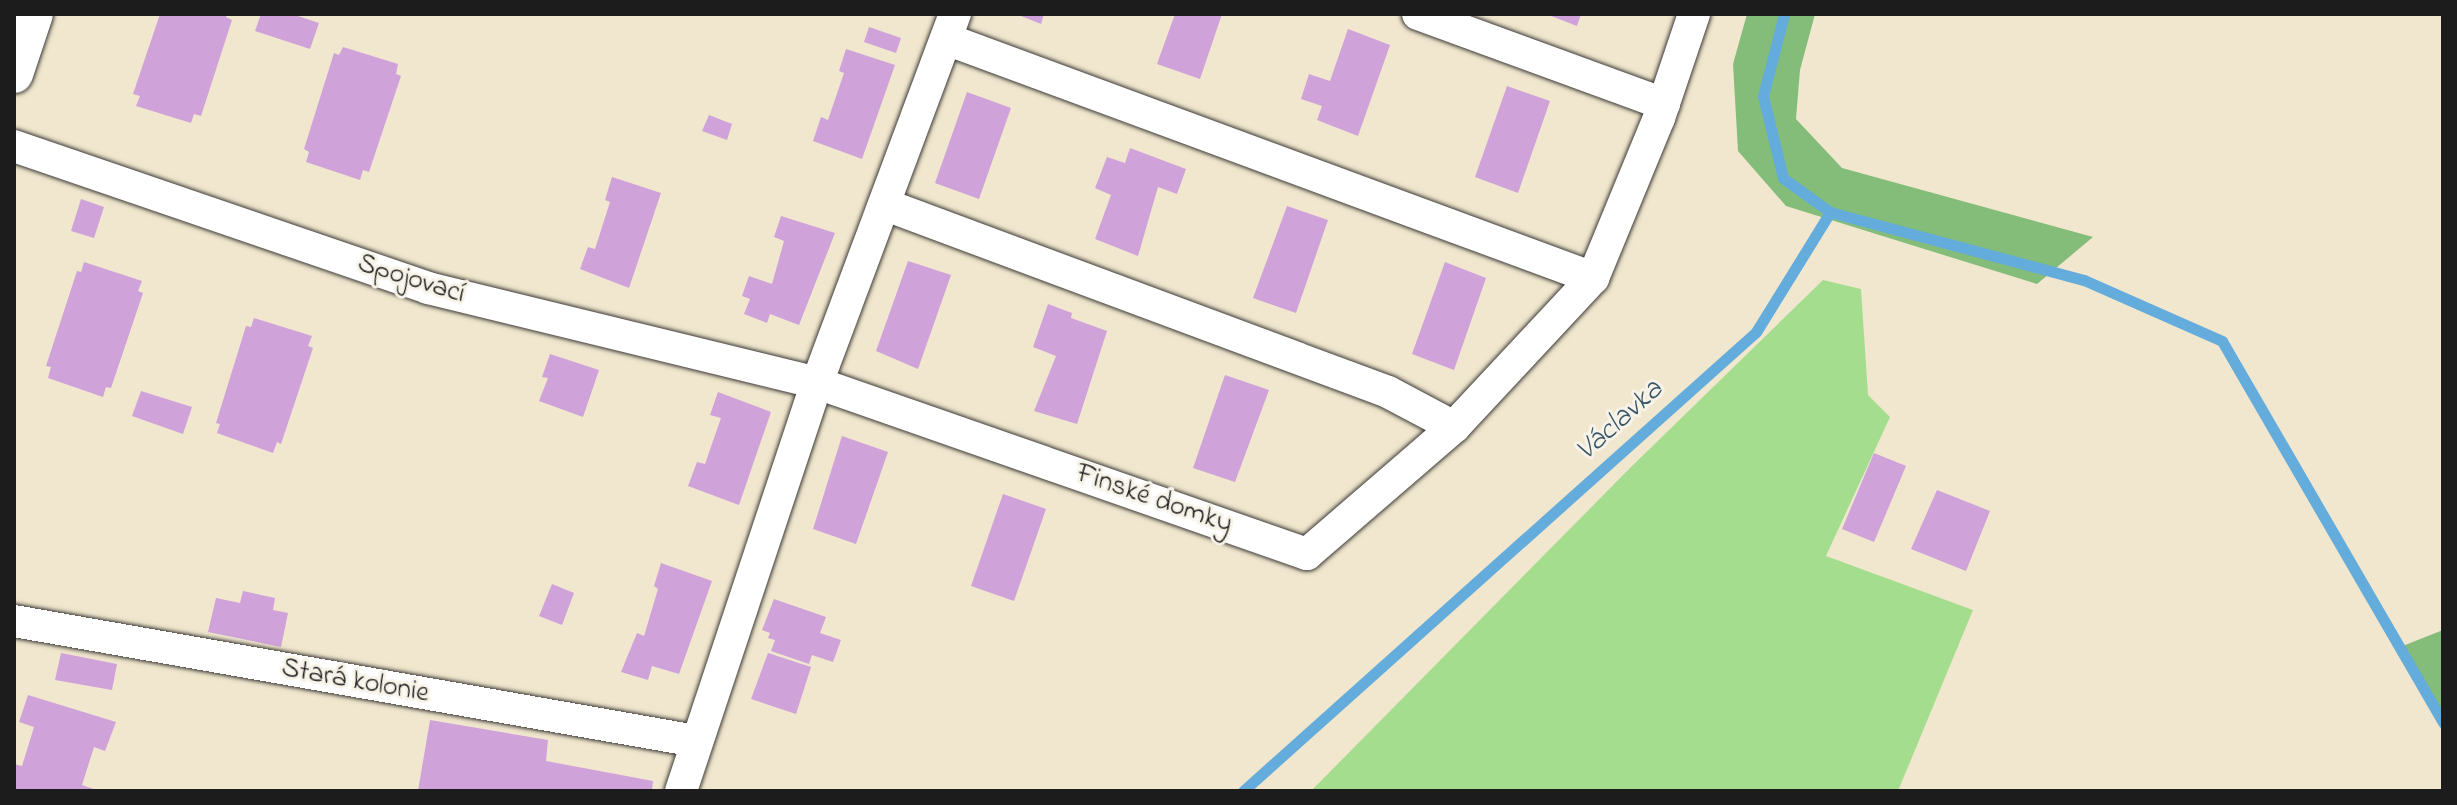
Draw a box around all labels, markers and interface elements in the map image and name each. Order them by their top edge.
street label: Spojovací [353,248,469,312]
water label: Václavka [1569,373,1671,469]
street label: Finské domky [1072,458,1236,542]
street label: Stará kolonie [279,653,431,711]

